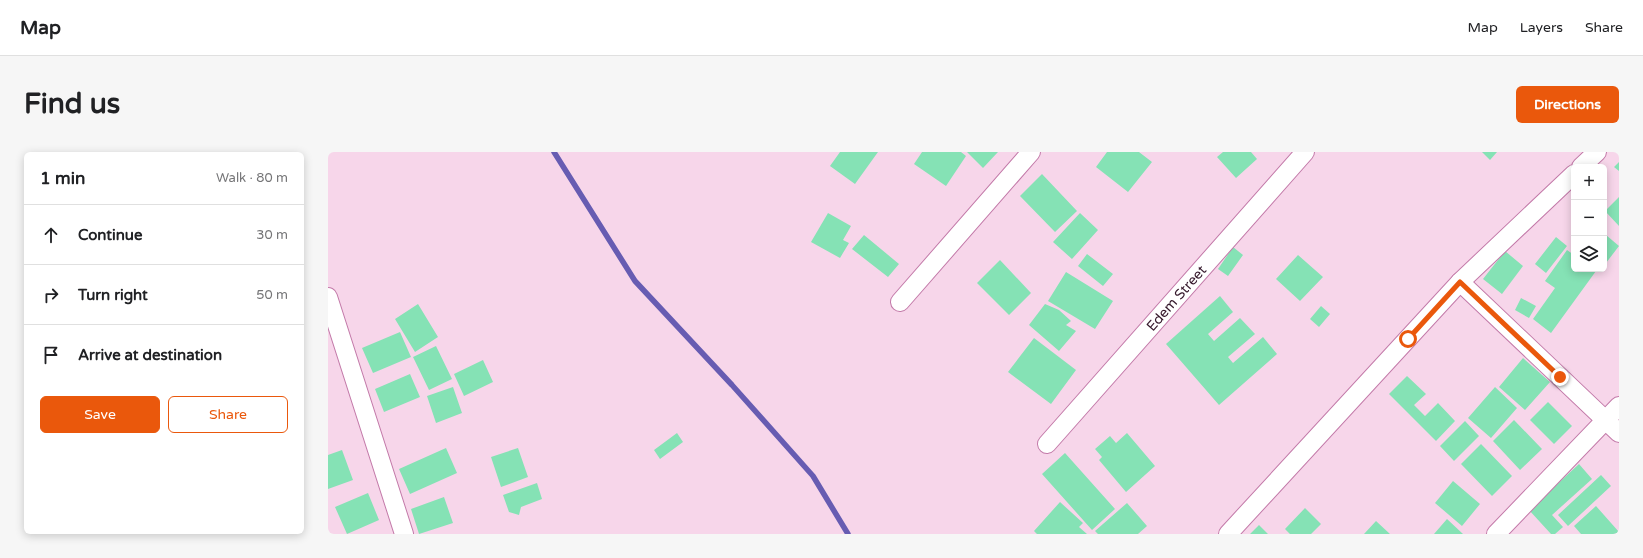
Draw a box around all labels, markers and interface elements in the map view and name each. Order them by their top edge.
text: Map [20,17,61,39]
text: Map [1468,19,1498,36]
text: Layers [1520,19,1563,36]
text: Share [1585,19,1623,36]
button: Directions [1516,86,1619,123]
text: Find us [24,87,120,121]
map controls [1571,164,1607,272]
button: + [1571,164,1607,200]
text: 1 min [40,168,85,189]
text: Walk · 80 m [216,170,288,186]
button: − [1571,200,1607,236]
icon: ahead [40,224,62,246]
text: Continue [78,226,142,244]
text: 30 m [256,227,288,243]
button: layers [1571,236,1607,272]
street label: Edem Street [1143,261,1210,335]
icon: right [40,284,62,306]
text: Turn right [78,286,148,304]
text: 50 m [256,287,288,303]
route start [1399,330,1417,348]
icon: arrive [40,344,62,366]
text: Arrive at destination [78,346,222,364]
route end [1551,368,1569,386]
button: Save [40,396,160,433]
button: Share [168,396,288,433]

